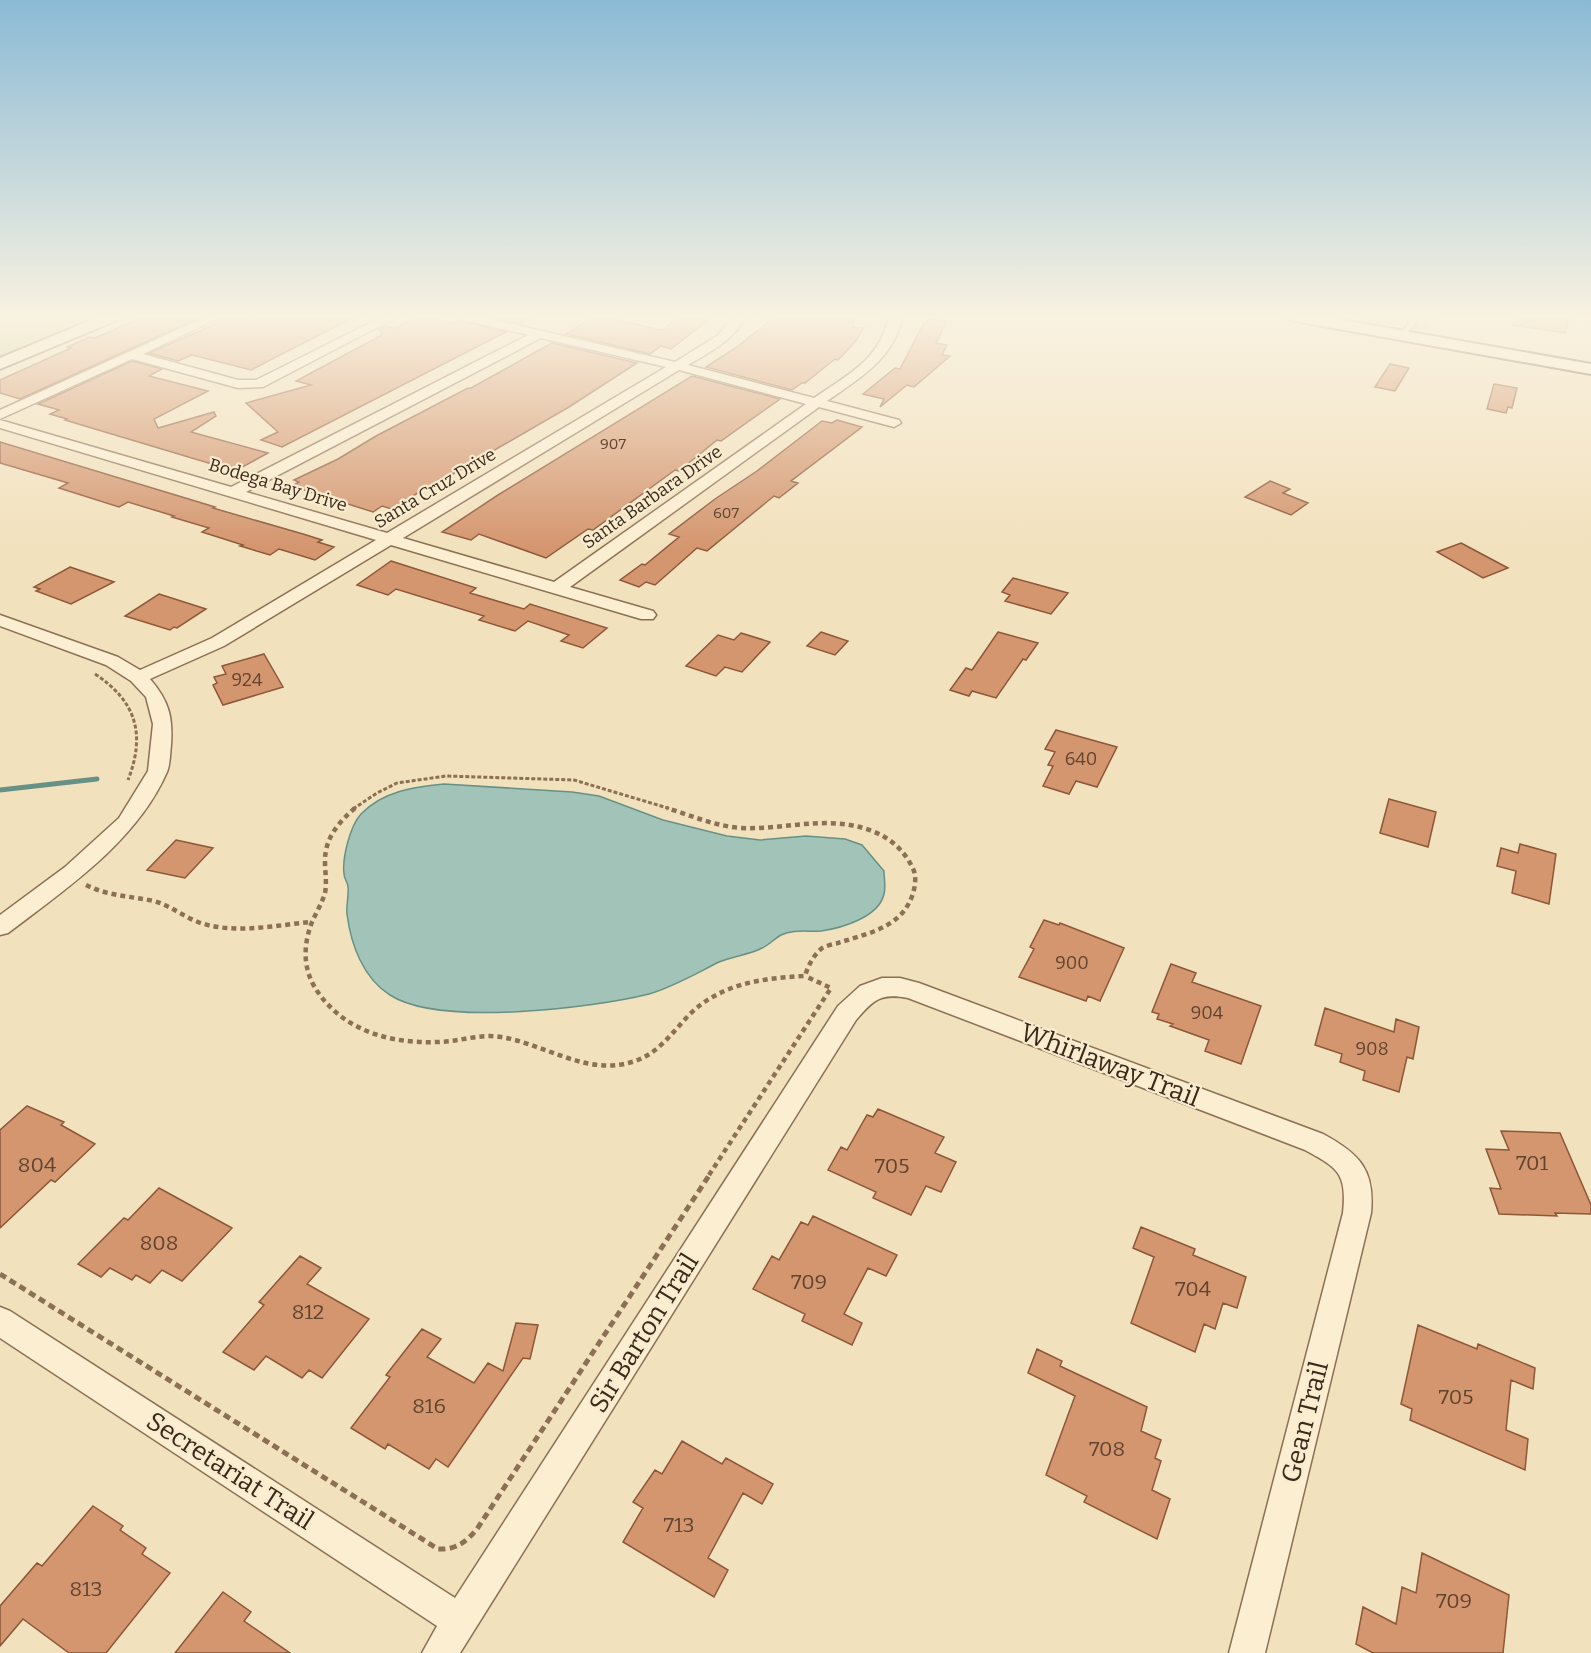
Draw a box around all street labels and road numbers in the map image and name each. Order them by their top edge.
street label: Santa Barbara Drive [578,441,726,553]
street label: Santa Cruz Drive [370,443,500,533]
street label: Bodega Bay Drive [206,453,350,517]
street label: Whirlaway Trail [1016,1017,1204,1113]
street label: Sir Barton Trail [583,1248,705,1418]
street label: Gean Trail [1275,1358,1335,1486]
street label: Secretariat Trail [141,1405,319,1537]

